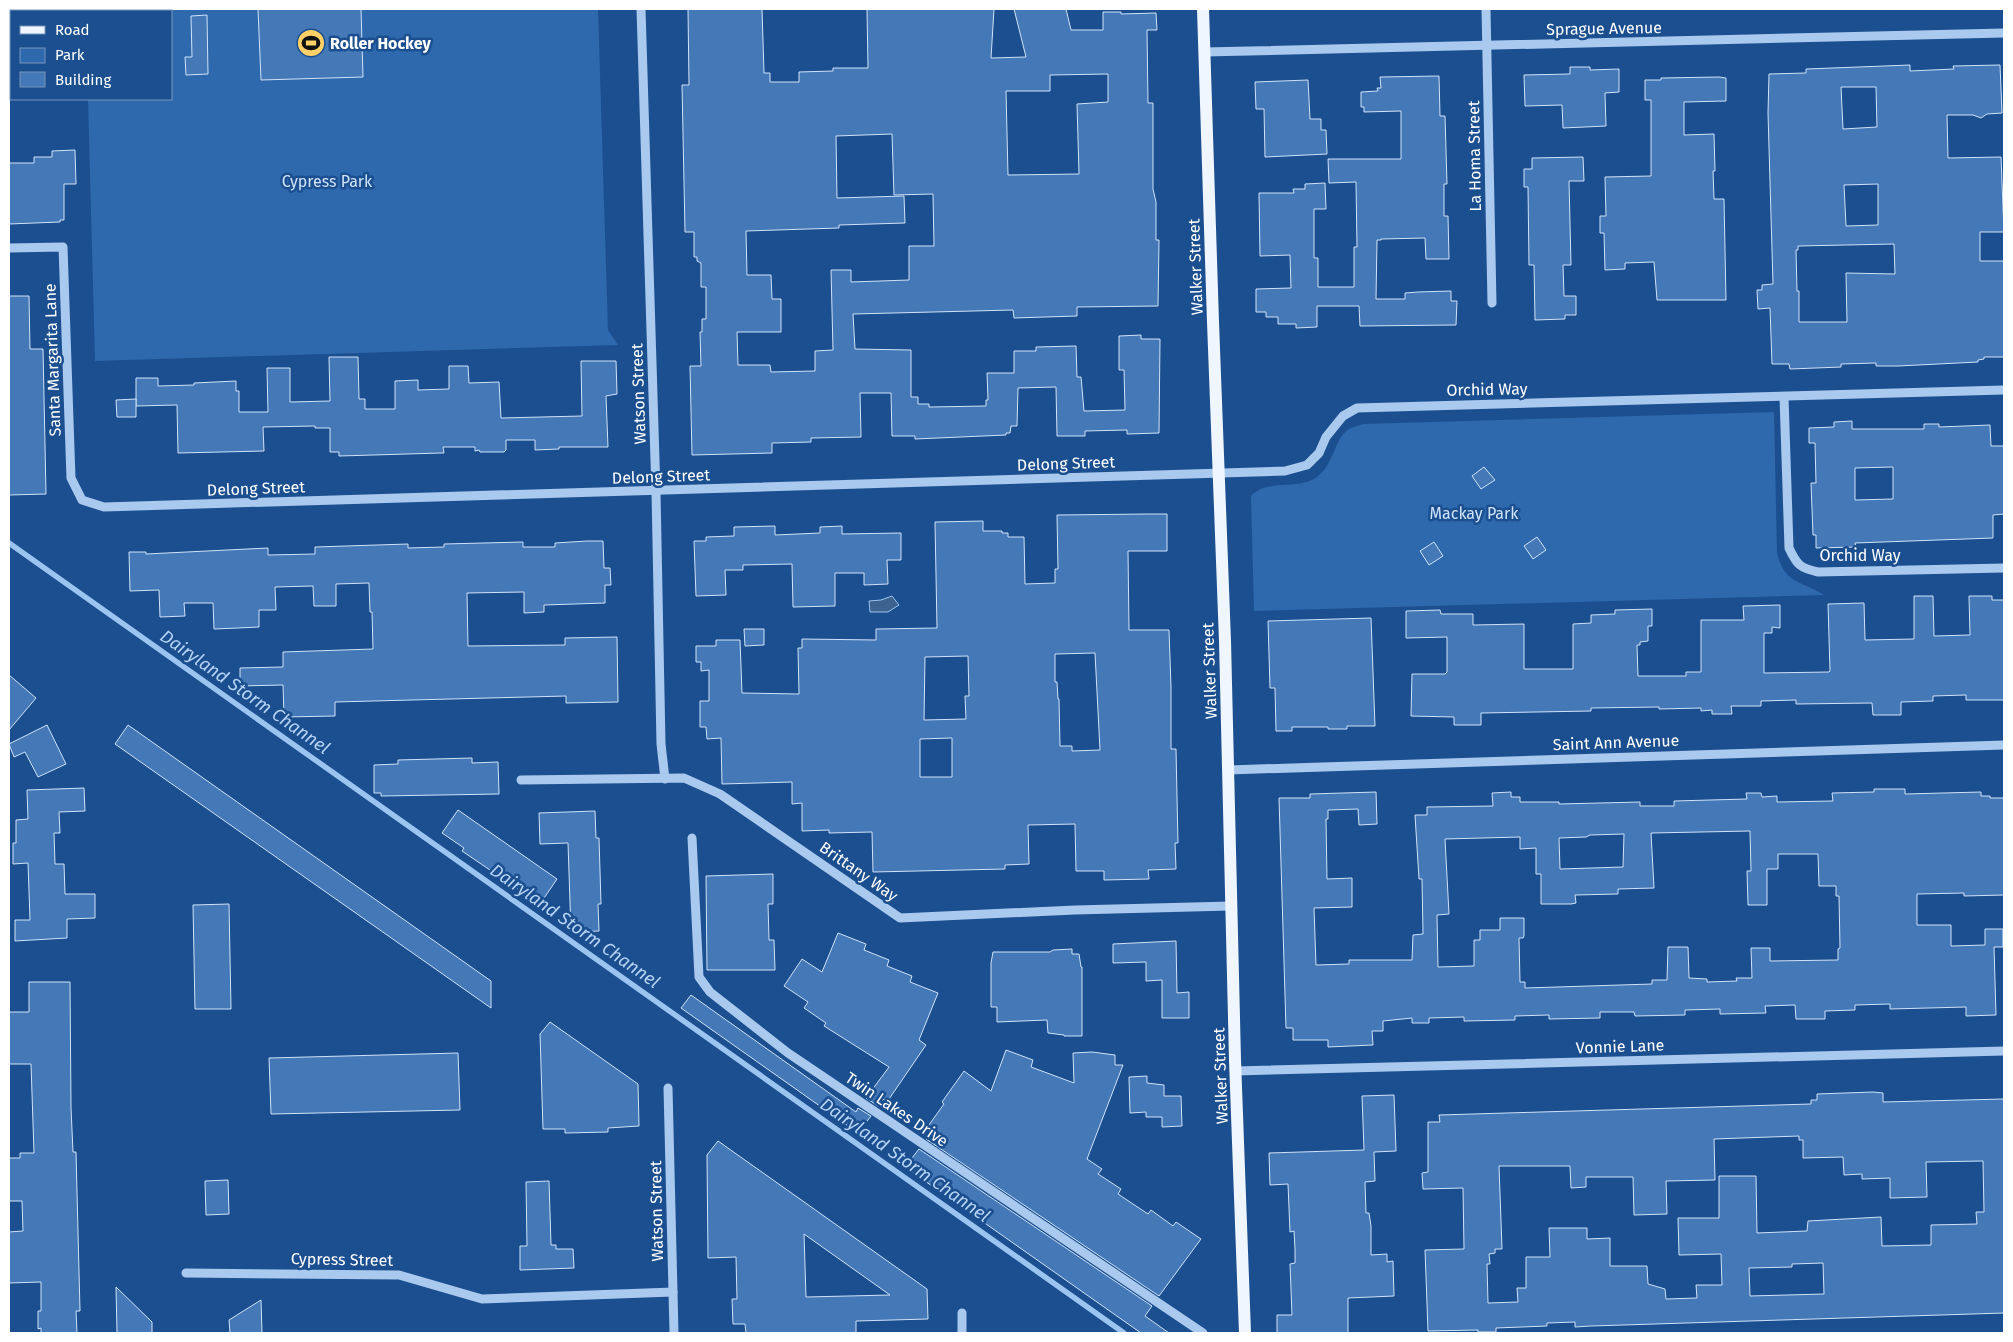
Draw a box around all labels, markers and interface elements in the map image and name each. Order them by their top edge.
legend [10,10,172,100]
street label: Sprague Avenue [1546,18,1662,39]
text: Road [55,21,90,39]
sports icon: Roller Hockey [296,28,326,58]
place label: Roller Hockey [330,34,431,53]
text: Park [55,46,85,64]
text: Building [55,71,111,89]
street label: La Homa Street [1464,100,1485,212]
park label: Cypress Park [282,172,373,191]
street label: Walker Street [1184,218,1207,316]
street label: Santa Margarita Lane [40,283,65,437]
street label: Watson Street [627,343,650,445]
street label: Orchid Way [1446,379,1528,400]
street label: Delong Street [1017,452,1116,475]
street label: Delong Street [612,465,711,488]
street label: Delong Street [207,477,306,500]
park label: Mackay Park [1430,504,1519,523]
street label: Orchid Way [1819,546,1901,565]
street label: Walker Street [1198,622,1221,720]
water label: Dairyland Storm Channel [156,625,334,759]
street label: Saint Ann Avenue [1552,731,1680,754]
street label: Brittany Way [816,838,902,905]
water label: Dairyland Storm Channel [486,859,664,993]
street label: Walker Street [1209,1027,1232,1125]
street label: Vonnie Lane [1575,1035,1665,1058]
street label: Twin Lakes Drive [842,1068,952,1151]
water label: Dairyland Storm Channel [816,1093,994,1227]
street label: Watson Street [646,1160,667,1262]
street label: Cypress Street [291,1249,394,1270]

